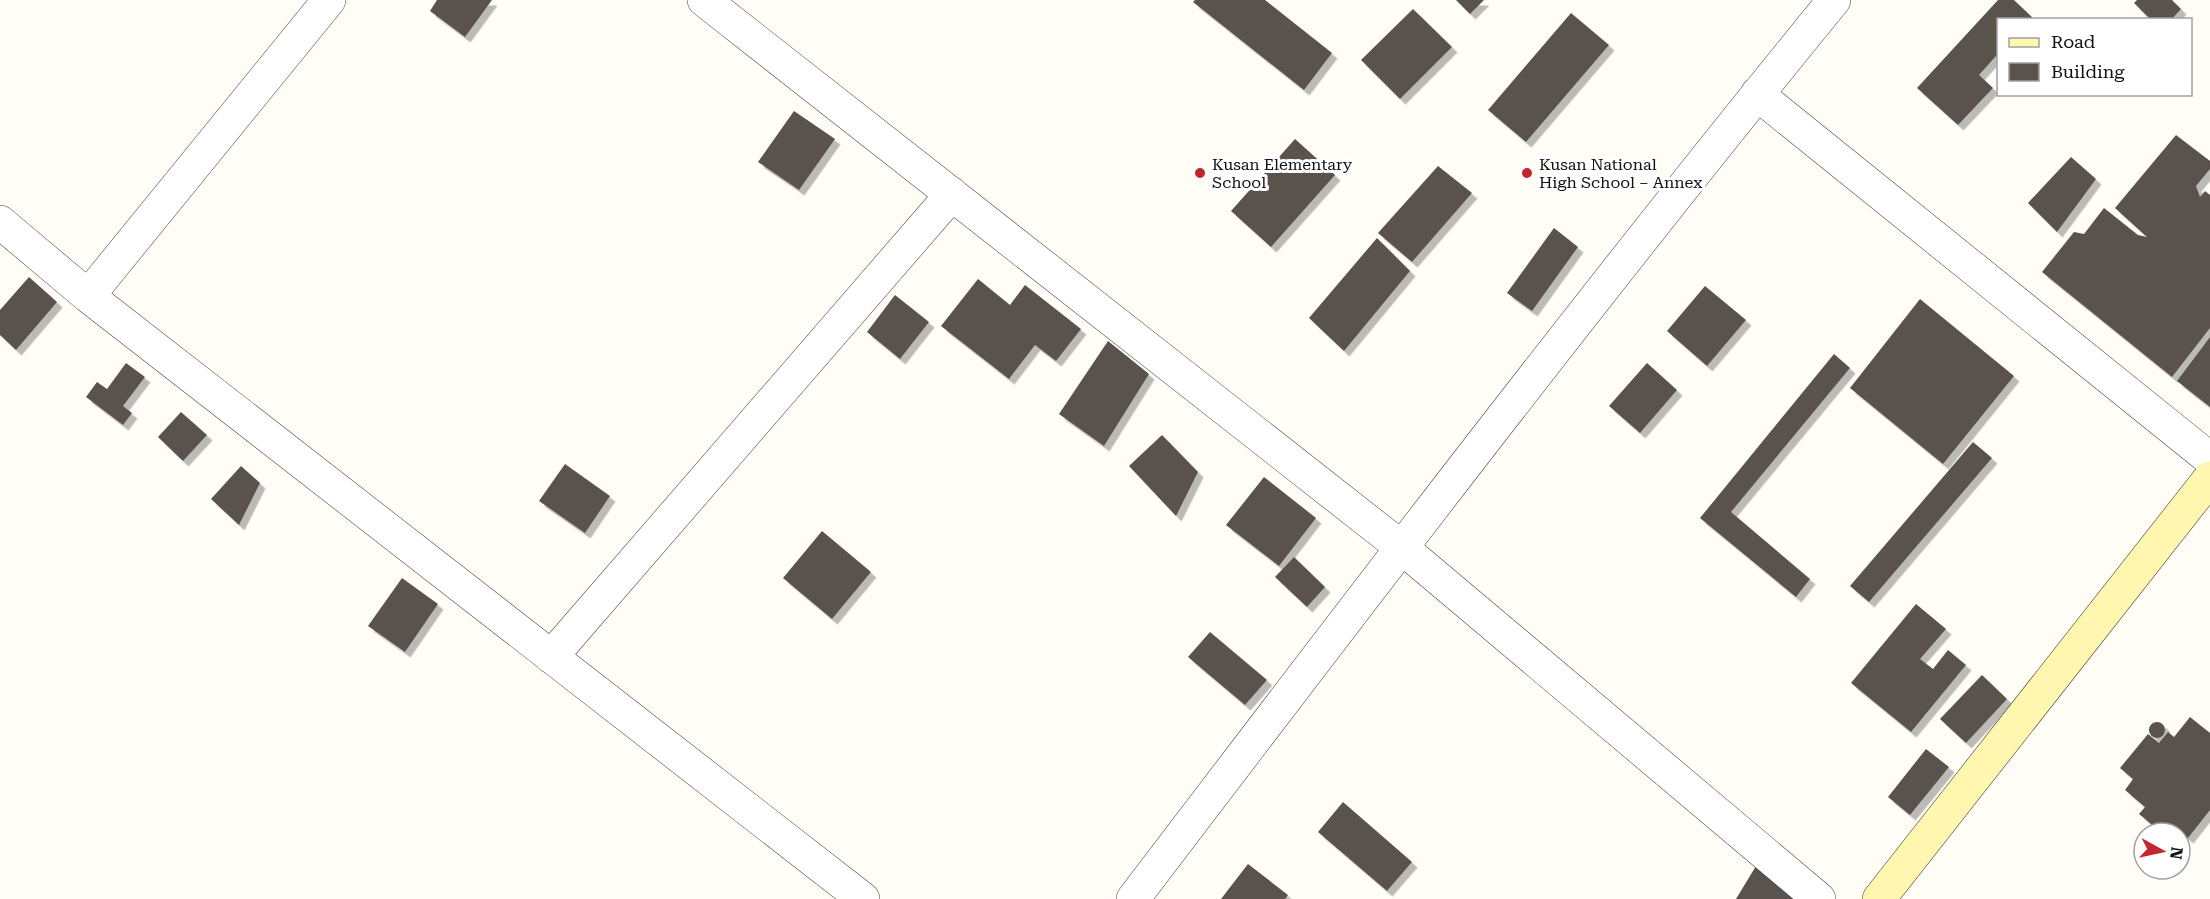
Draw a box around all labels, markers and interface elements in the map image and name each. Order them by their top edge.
legend [1997,18,2192,96]
text: Road [2051,31,2096,52]
text: Building [2051,61,2125,82]
place label: Kusan Elementary School [1212,155,1353,192]
place label: Kusan National High School – Annex [1539,155,1703,192]
marker: Kusan Elementary School [1193,166,1207,180]
marker: Kusan National High School – Annex [1520,166,1534,180]
north arrow [2132,821,2192,881]
text: N [2166,846,2187,860]

